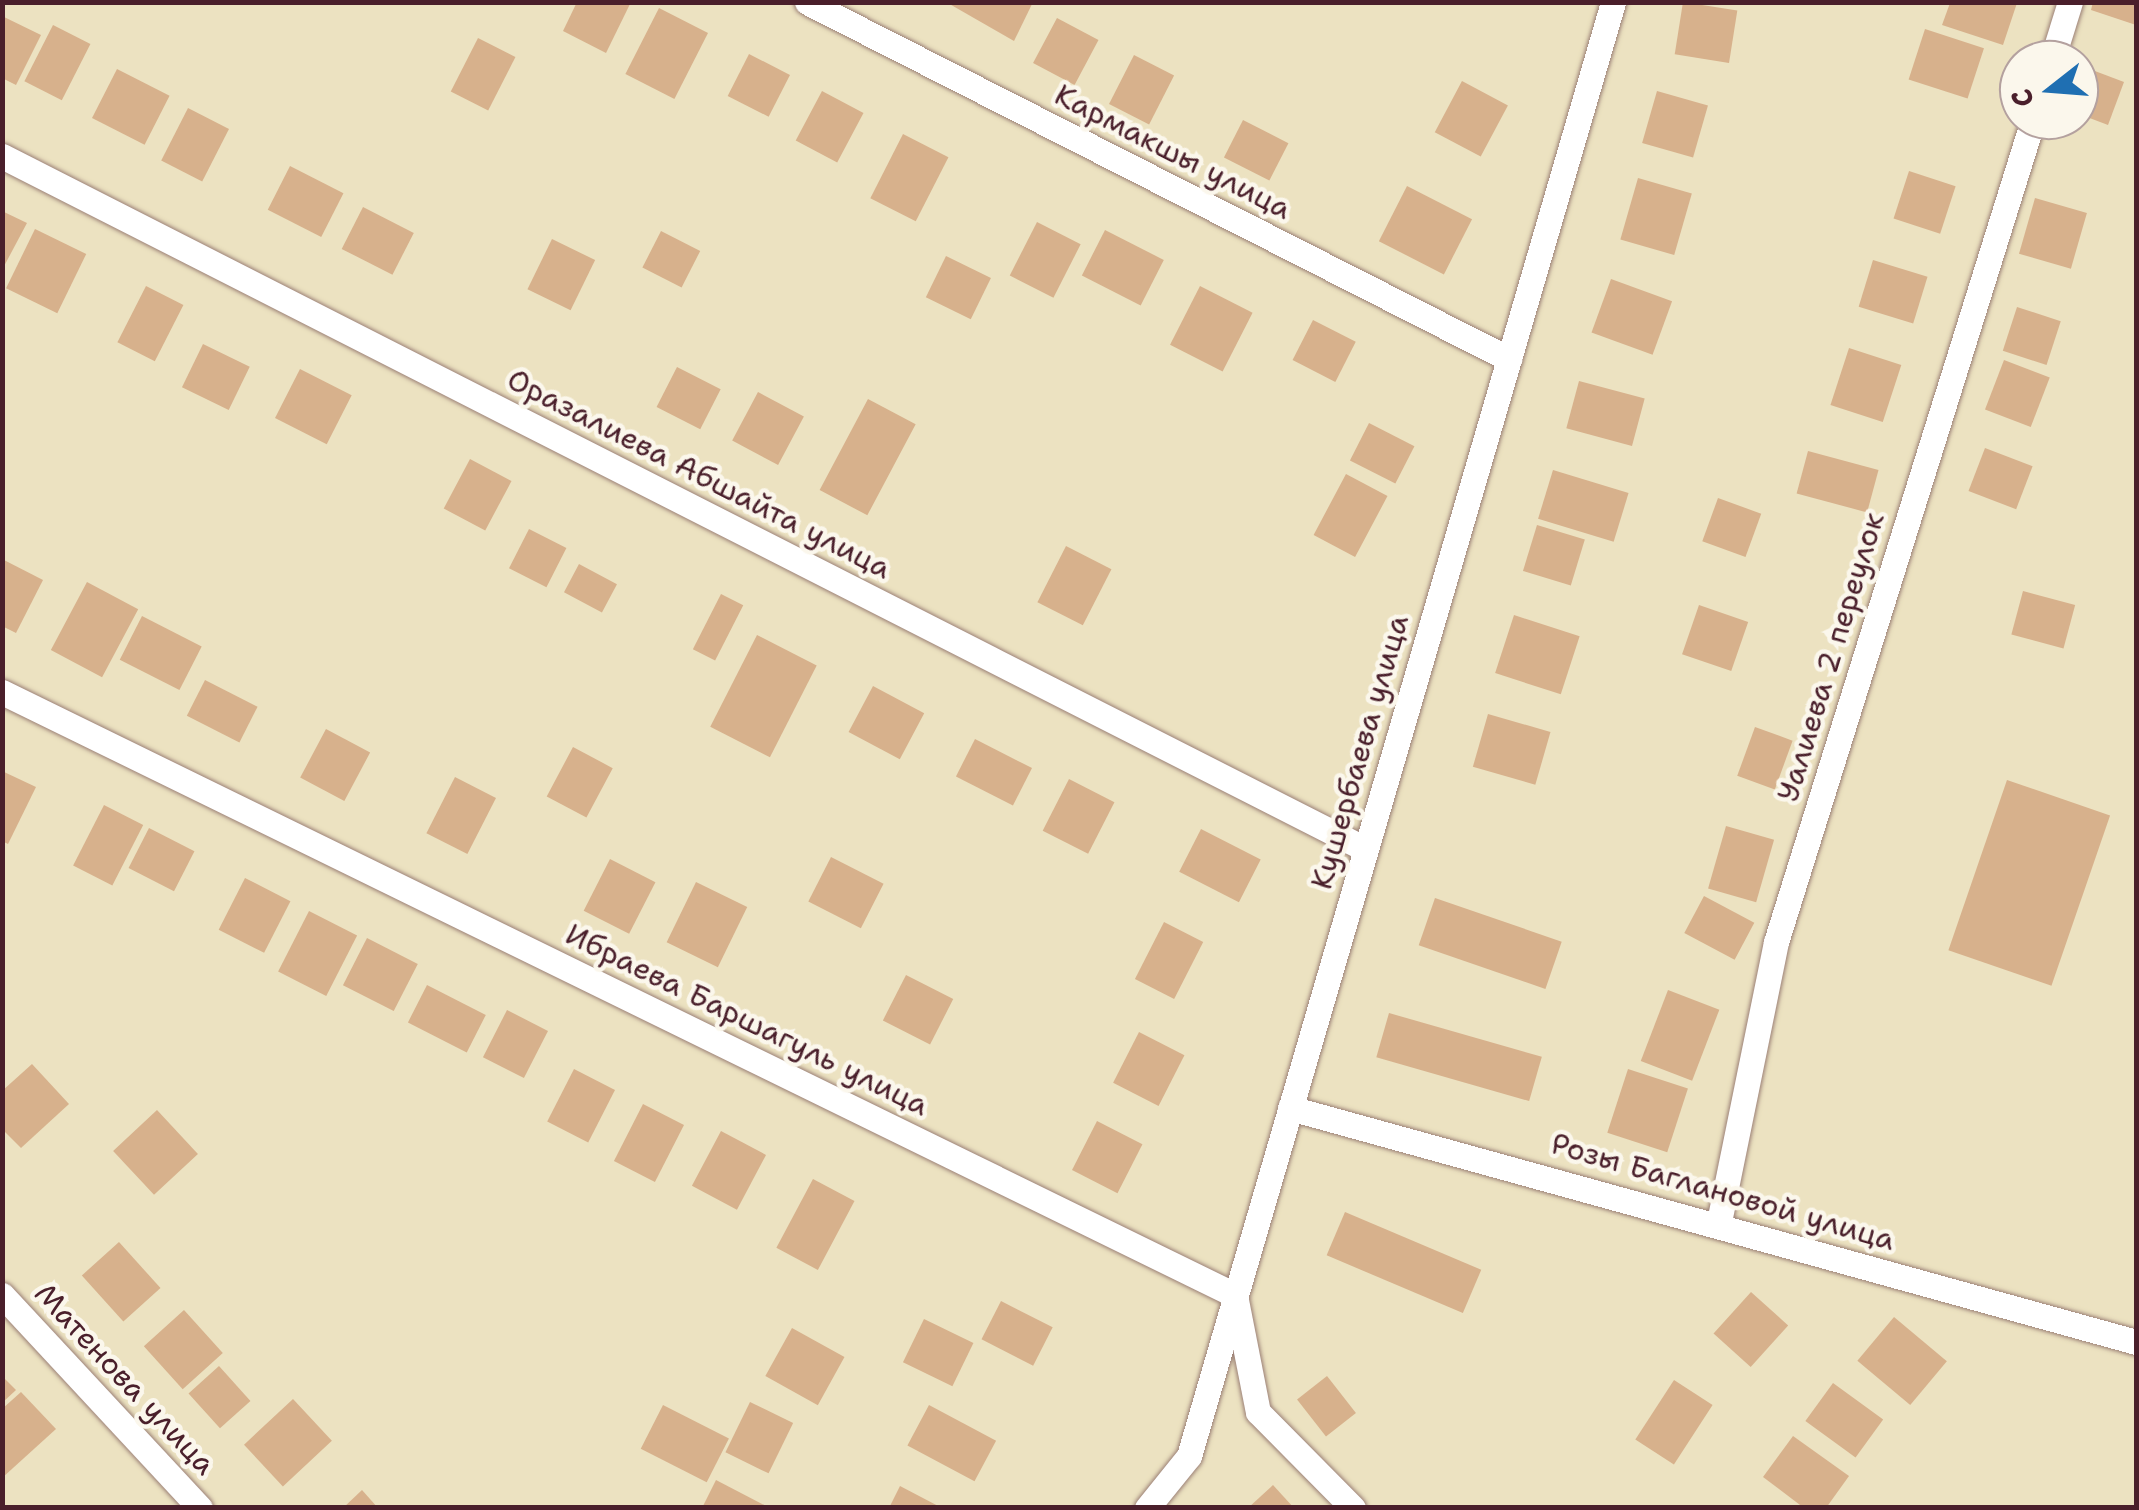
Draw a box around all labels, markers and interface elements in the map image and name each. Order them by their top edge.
north arrow [1999,40,2099,140]
street label: Кармакшы улица [1049,77,1297,227]
text: С [2002,84,2043,112]
street label: Оразалиева Абшайта улица [501,361,897,587]
street label: Уалиева 2 переулок [1770,508,1892,806]
street label: Кушербаева улица [1304,611,1416,893]
street label: Ибраева Баршагуль улица [560,916,934,1124]
street label: Розы Баглановой улица [1547,1126,1899,1258]
street label: Матенова улица [27,1276,223,1482]

